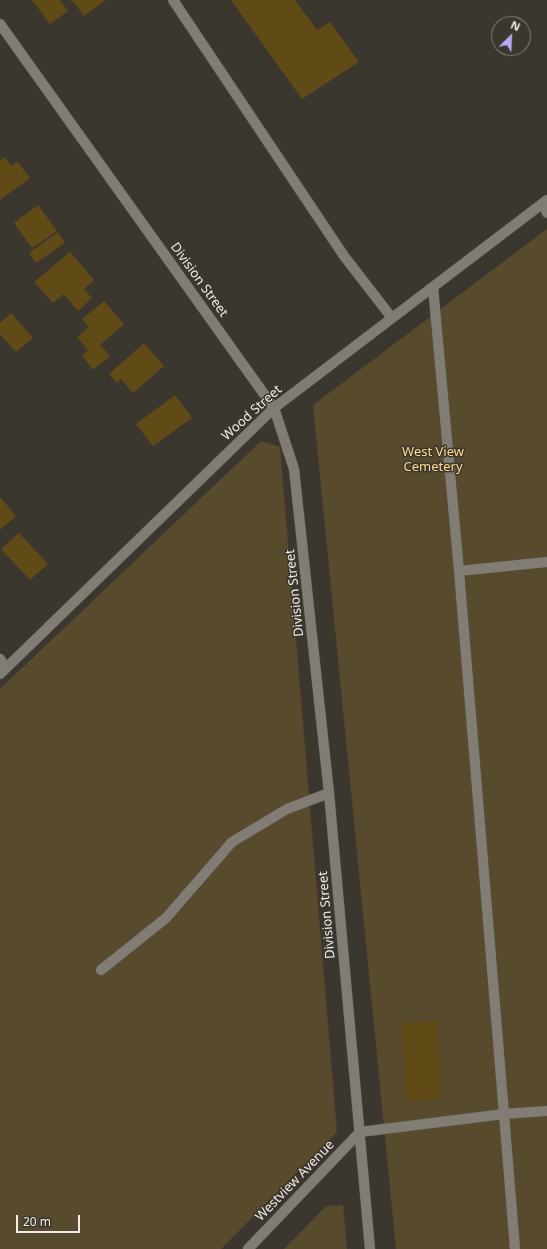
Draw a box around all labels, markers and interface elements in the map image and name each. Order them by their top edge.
north arrow [491,16,531,56]
text: N [509,17,523,34]
street label: Division Street [167,240,231,320]
street label: Wood Street [219,382,285,444]
park label: West View Cemetery [402,444,464,475]
street label: Division Street [283,548,307,638]
street label: Division Street [315,871,339,959]
street label: Westview Avenue [252,1137,338,1225]
scale bar [18,1207,82,1233]
text: 20 m [23,1213,51,1230]

